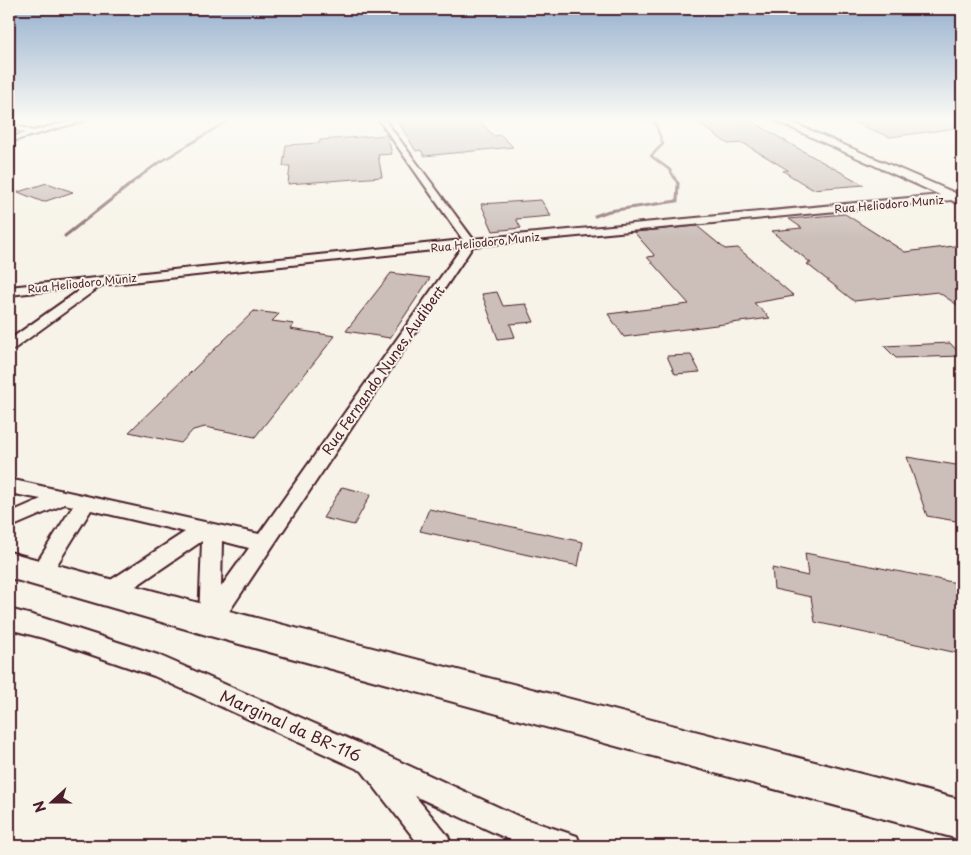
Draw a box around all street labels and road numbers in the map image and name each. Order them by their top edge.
street label: Rua Heliodoro Muniz [834,191,944,217]
street label: Rua Heliodoro Muniz [430,228,540,256]
street label: Rua Heliodoro Muniz [27,269,137,297]
street label: Rua Fernando Nunes Audibert [316,281,450,459]
street label: Marginal da BR-116 [217,683,365,767]

